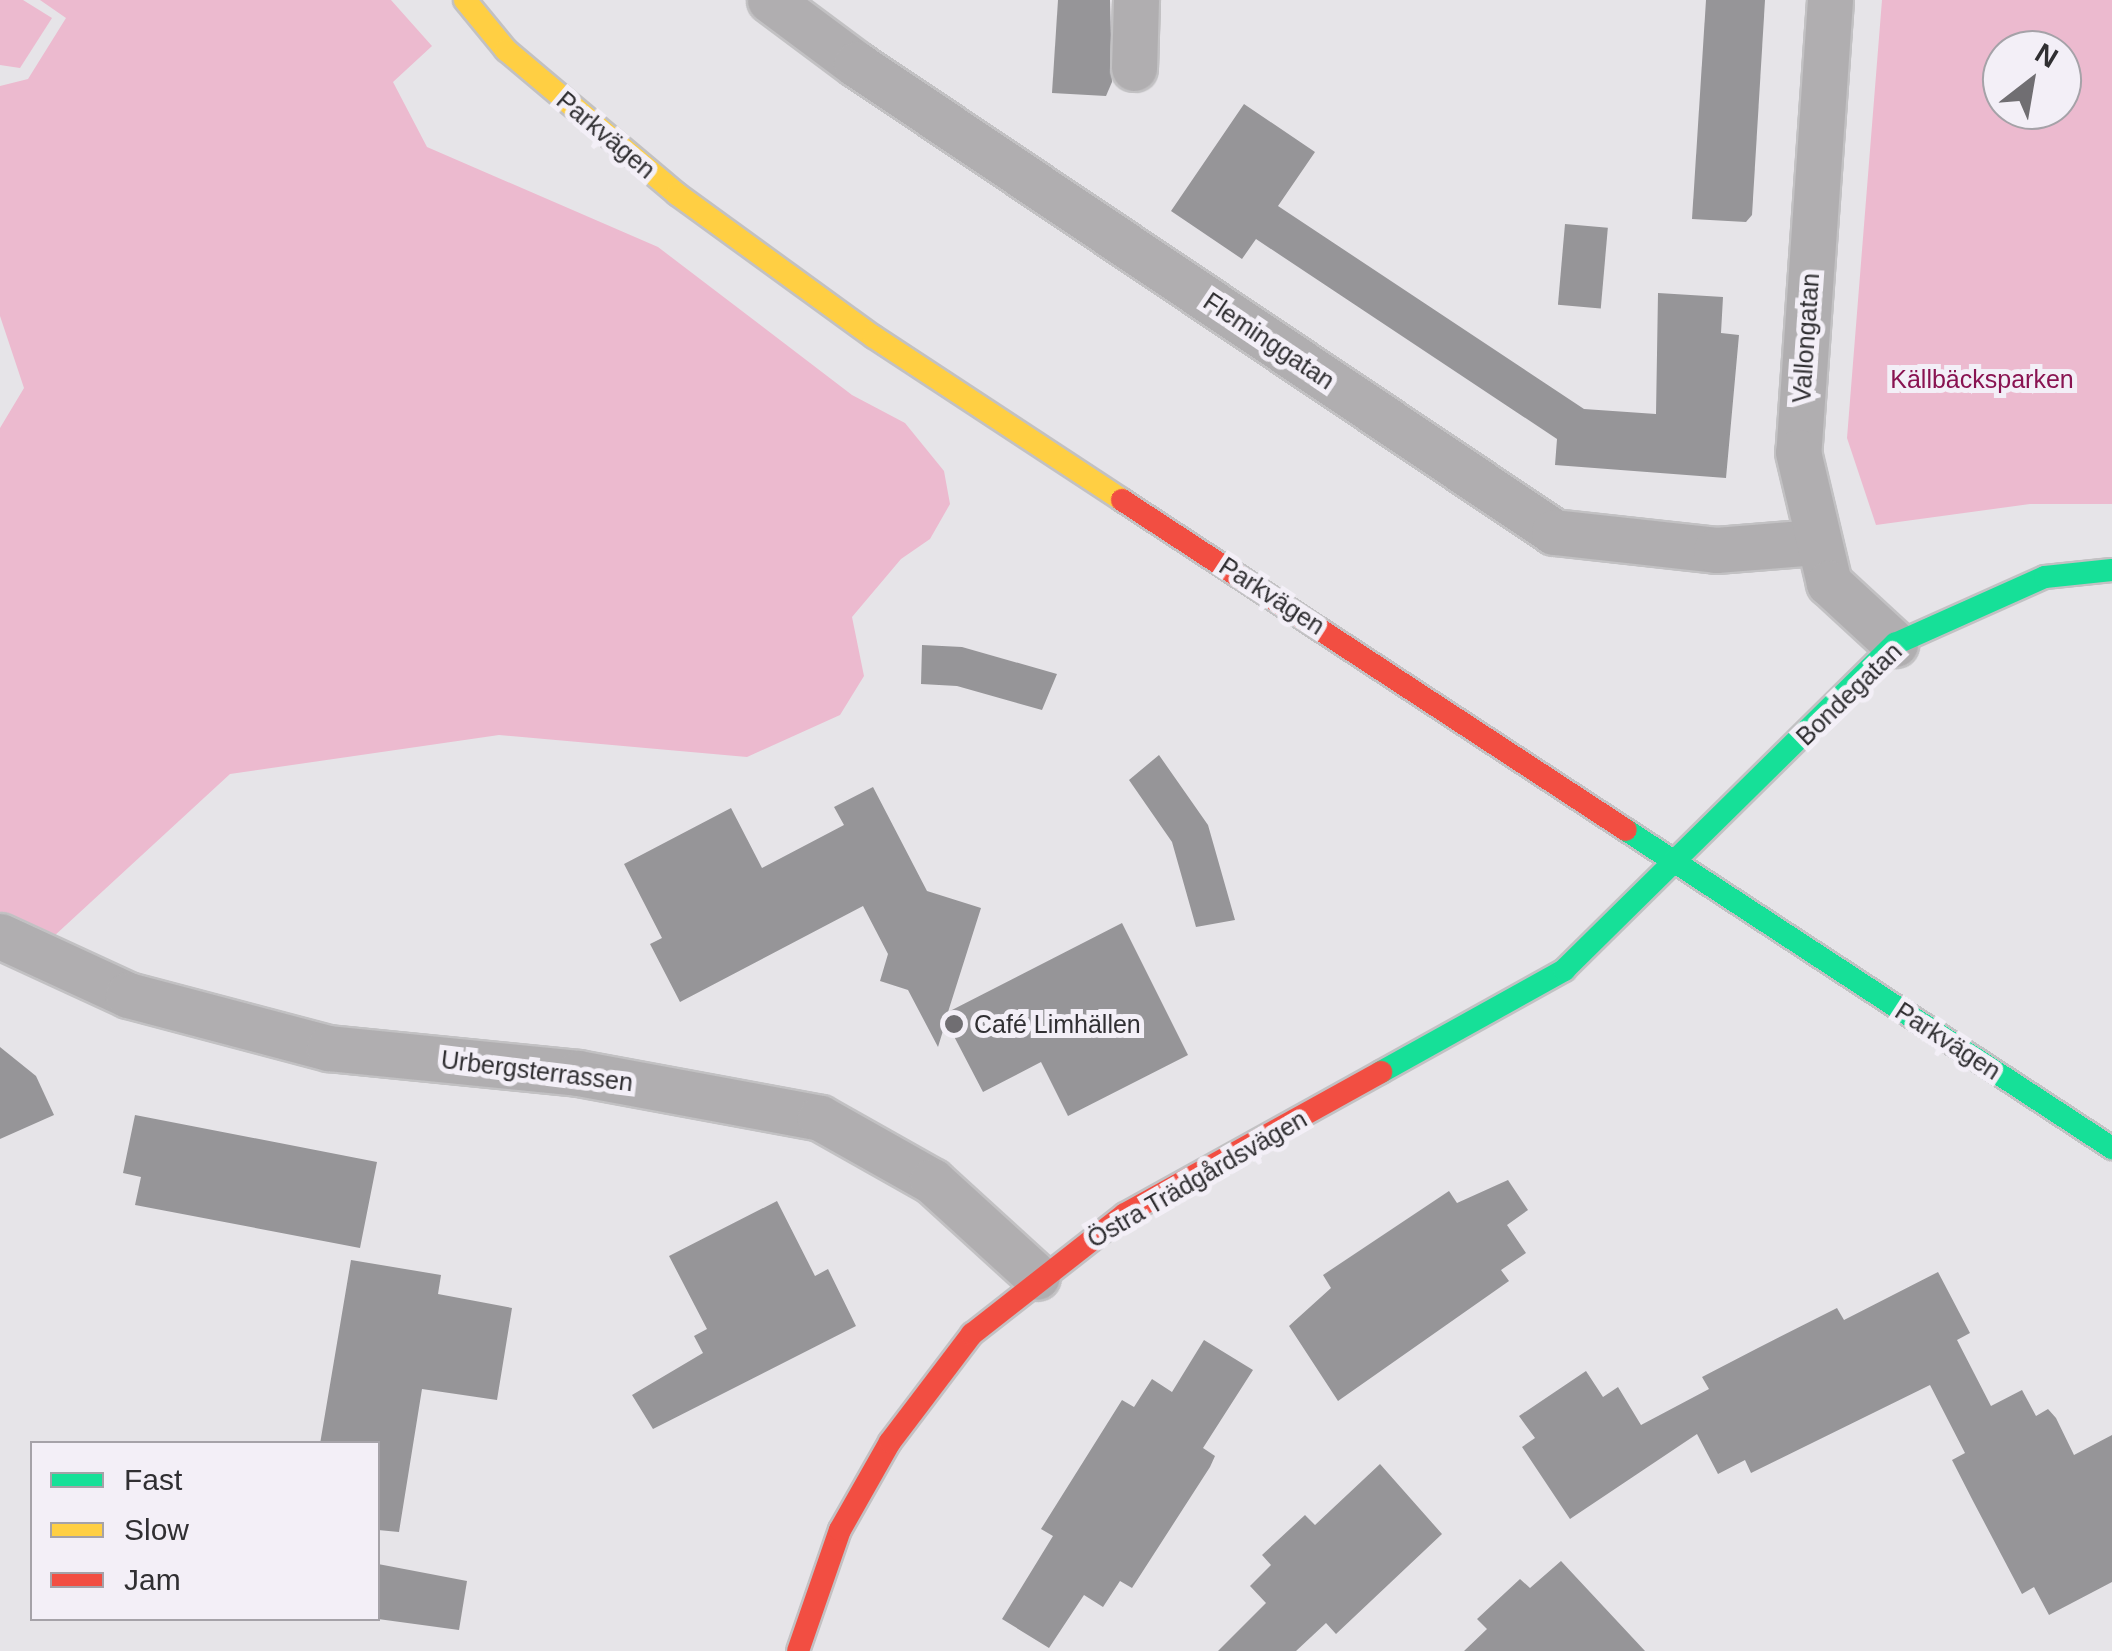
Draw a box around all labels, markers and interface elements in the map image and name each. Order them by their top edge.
north arrow [1982,30,2082,130]
text: N [2030,37,2063,74]
street label: Parkvägen [551,85,661,185]
street label: Vallongatan [1786,272,1826,404]
street label: Fleminggatan [1198,286,1340,396]
park label: Källbäcksparken [1890,364,2074,394]
street label: Parkvägen [1214,551,1330,641]
street label: Bondegatan [1790,636,1908,752]
street label: Parkvägen [1890,996,2006,1086]
place label: Café Limhällen [974,1009,1141,1039]
marker: Café Limhällen [943,1013,965,1035]
street label: Urbergsterrassen [439,1044,635,1098]
street label: Östra Trädgårdsvägen [1082,1104,1312,1254]
legend [30,1441,380,1621]
text: Fast [124,1463,182,1496]
text: Slow [124,1513,189,1546]
text: Jam [124,1563,181,1596]

